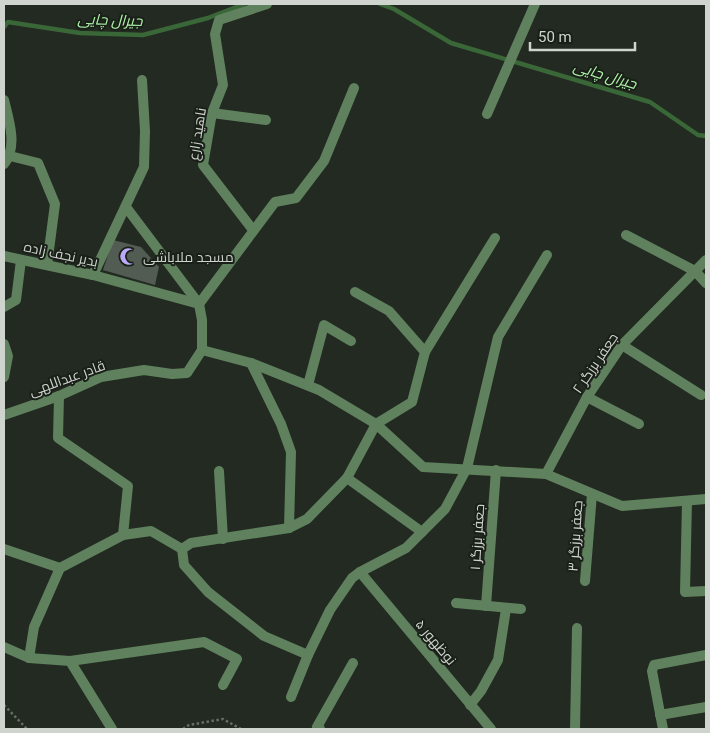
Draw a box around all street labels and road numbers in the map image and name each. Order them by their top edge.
street label: ناهید زارع [185,107,210,162]
street label: بدیر نجف زاده [22,238,100,270]
street label: جعفر برزگر ۲ [569,330,621,396]
street label: قادر عبداللهی [27,357,107,399]
street label: جعفر برزگر ۳ [565,500,585,572]
street label: جعفر برزگر ۱ [467,503,487,571]
street label: نوظهور ۵ [412,616,460,668]

